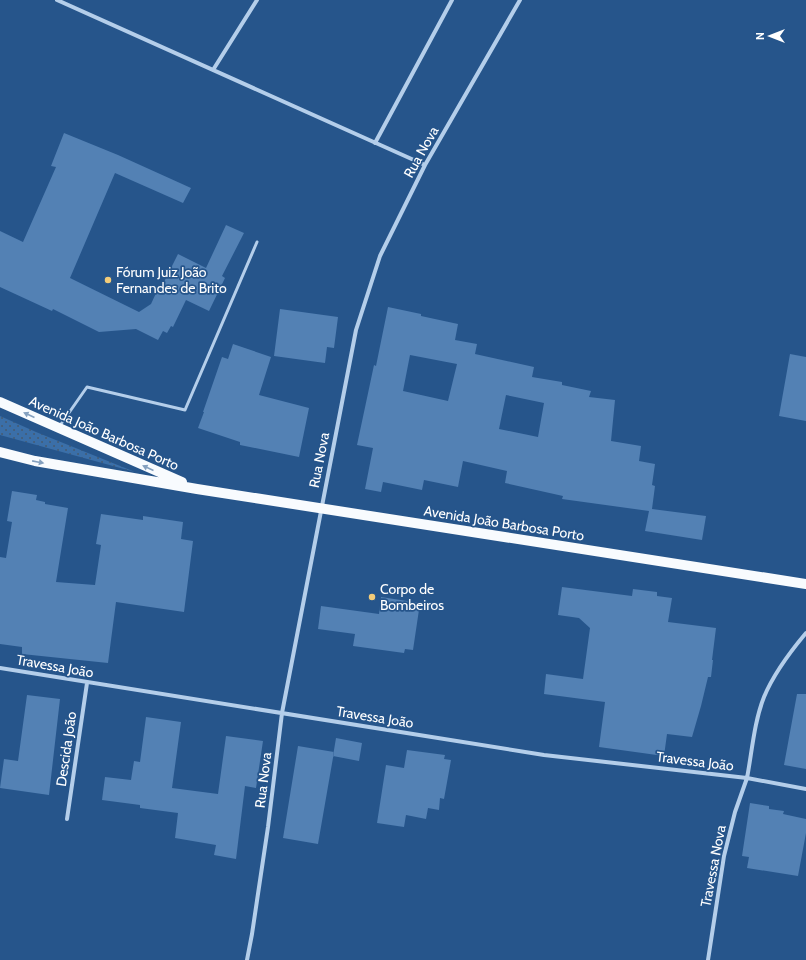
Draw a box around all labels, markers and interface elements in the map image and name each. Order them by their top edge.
north arrow [750,16,790,56]
text: N [753,32,767,40]
street label: Rua Nova [399,123,443,181]
place label: Fórum Juiz João Fernandes de Brito [116,263,227,297]
marker: Fórum Juiz João Fernandes de Brito [103,275,113,285]
street label: Avenida João Barbosa Porto [26,392,182,474]
one-way arrow [24,412,35,418]
street label: Rua Nova [305,430,333,489]
one-way arrow [32,459,44,465]
one-way arrow [143,465,154,471]
street label: Avenida João Barbosa Porto [423,501,586,545]
place label: Corpo de Bombeiros [380,580,444,614]
marker: Corpo de Bombeiros [367,592,377,602]
street label: Travessa João [15,650,95,682]
street label: Travessa João [335,702,415,732]
street label: Descida João [52,710,80,788]
street label: Travessa João [655,747,735,775]
street label: Rua Nova [251,751,275,809]
street label: Travessa Nova [696,823,730,909]

